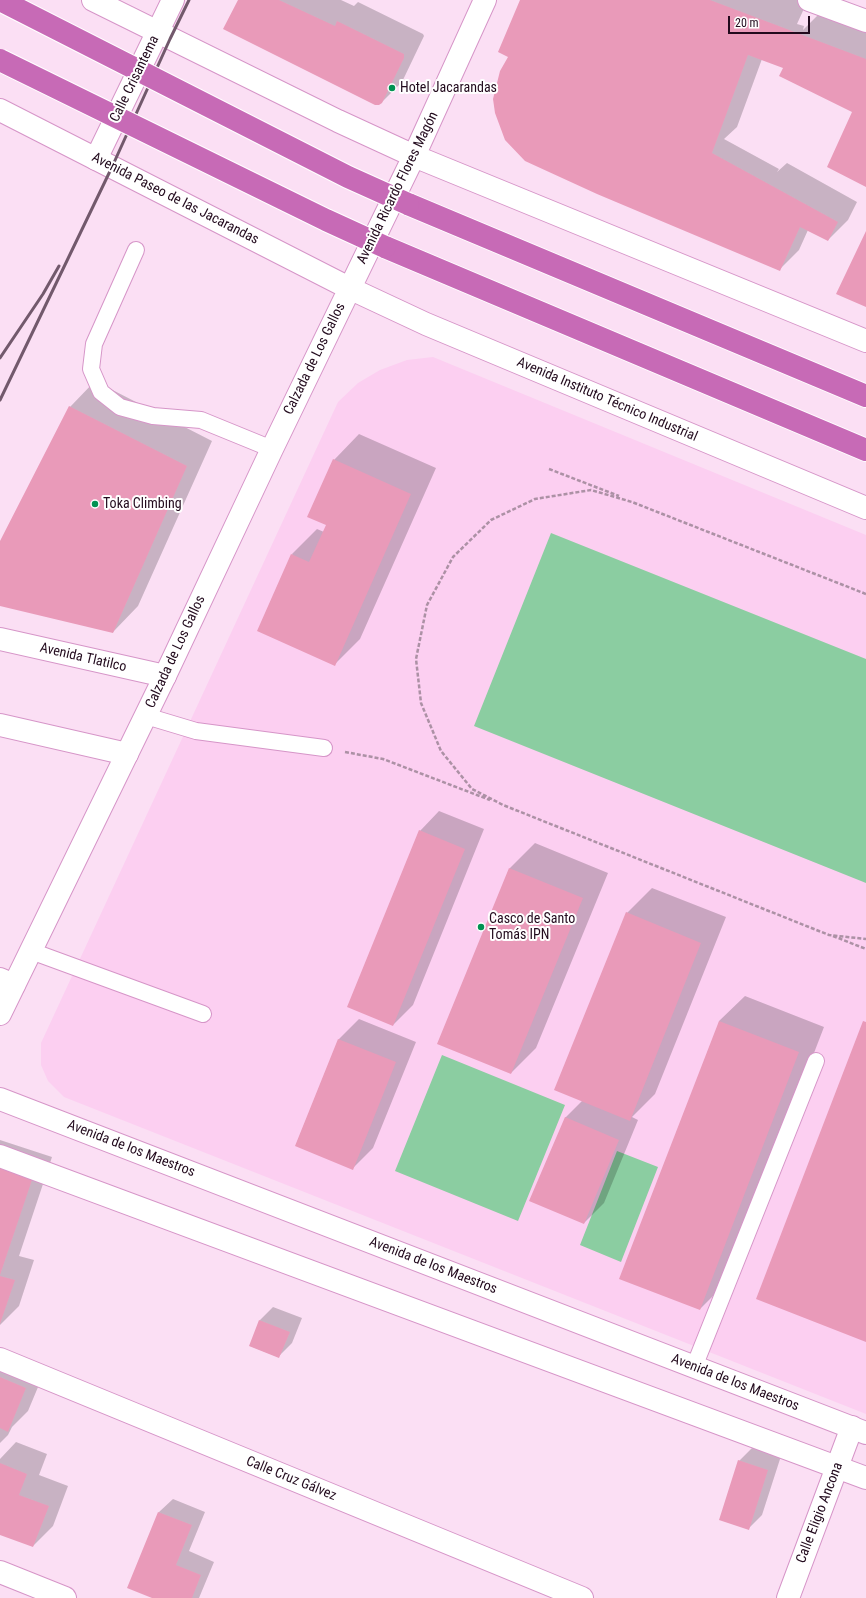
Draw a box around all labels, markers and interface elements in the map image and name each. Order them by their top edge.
scale bar [730,8,812,34]
text: 20 m [735,16,759,30]
street label: Calle Crisantema [107,33,163,125]
place label: Hotel Jacarandas [400,80,497,96]
marker: Hotel Jacarandas [387,83,397,93]
street label: Avenida Ricardo Flores Magón [354,109,442,267]
street label: Avenida Paseo de las Jacarandas [89,150,261,248]
street label: Calzada de Los Gallos [281,300,349,418]
street label: Avenida Instituto Técnico Industrial [514,354,700,446]
place label: Toka Climbing [103,496,182,512]
marker: Toka Climbing [90,499,100,509]
street label: Calzada de Los Gallos [143,593,209,711]
street label: Avenida Tlatilco [38,640,128,676]
place label: Casco de Santo Tomás IPN [489,911,575,944]
marker: Casco de Santo Tomás IPN [476,922,486,932]
street label: Avenida de los Maestros [65,1117,197,1181]
street label: Avenida de los Maestros [367,1234,499,1298]
street label: Avenida de los Maestros [669,1351,801,1415]
street label: Calle Cruz Gálvez [243,1453,339,1505]
street label: Calle Eligio Ancona [793,1460,847,1566]

